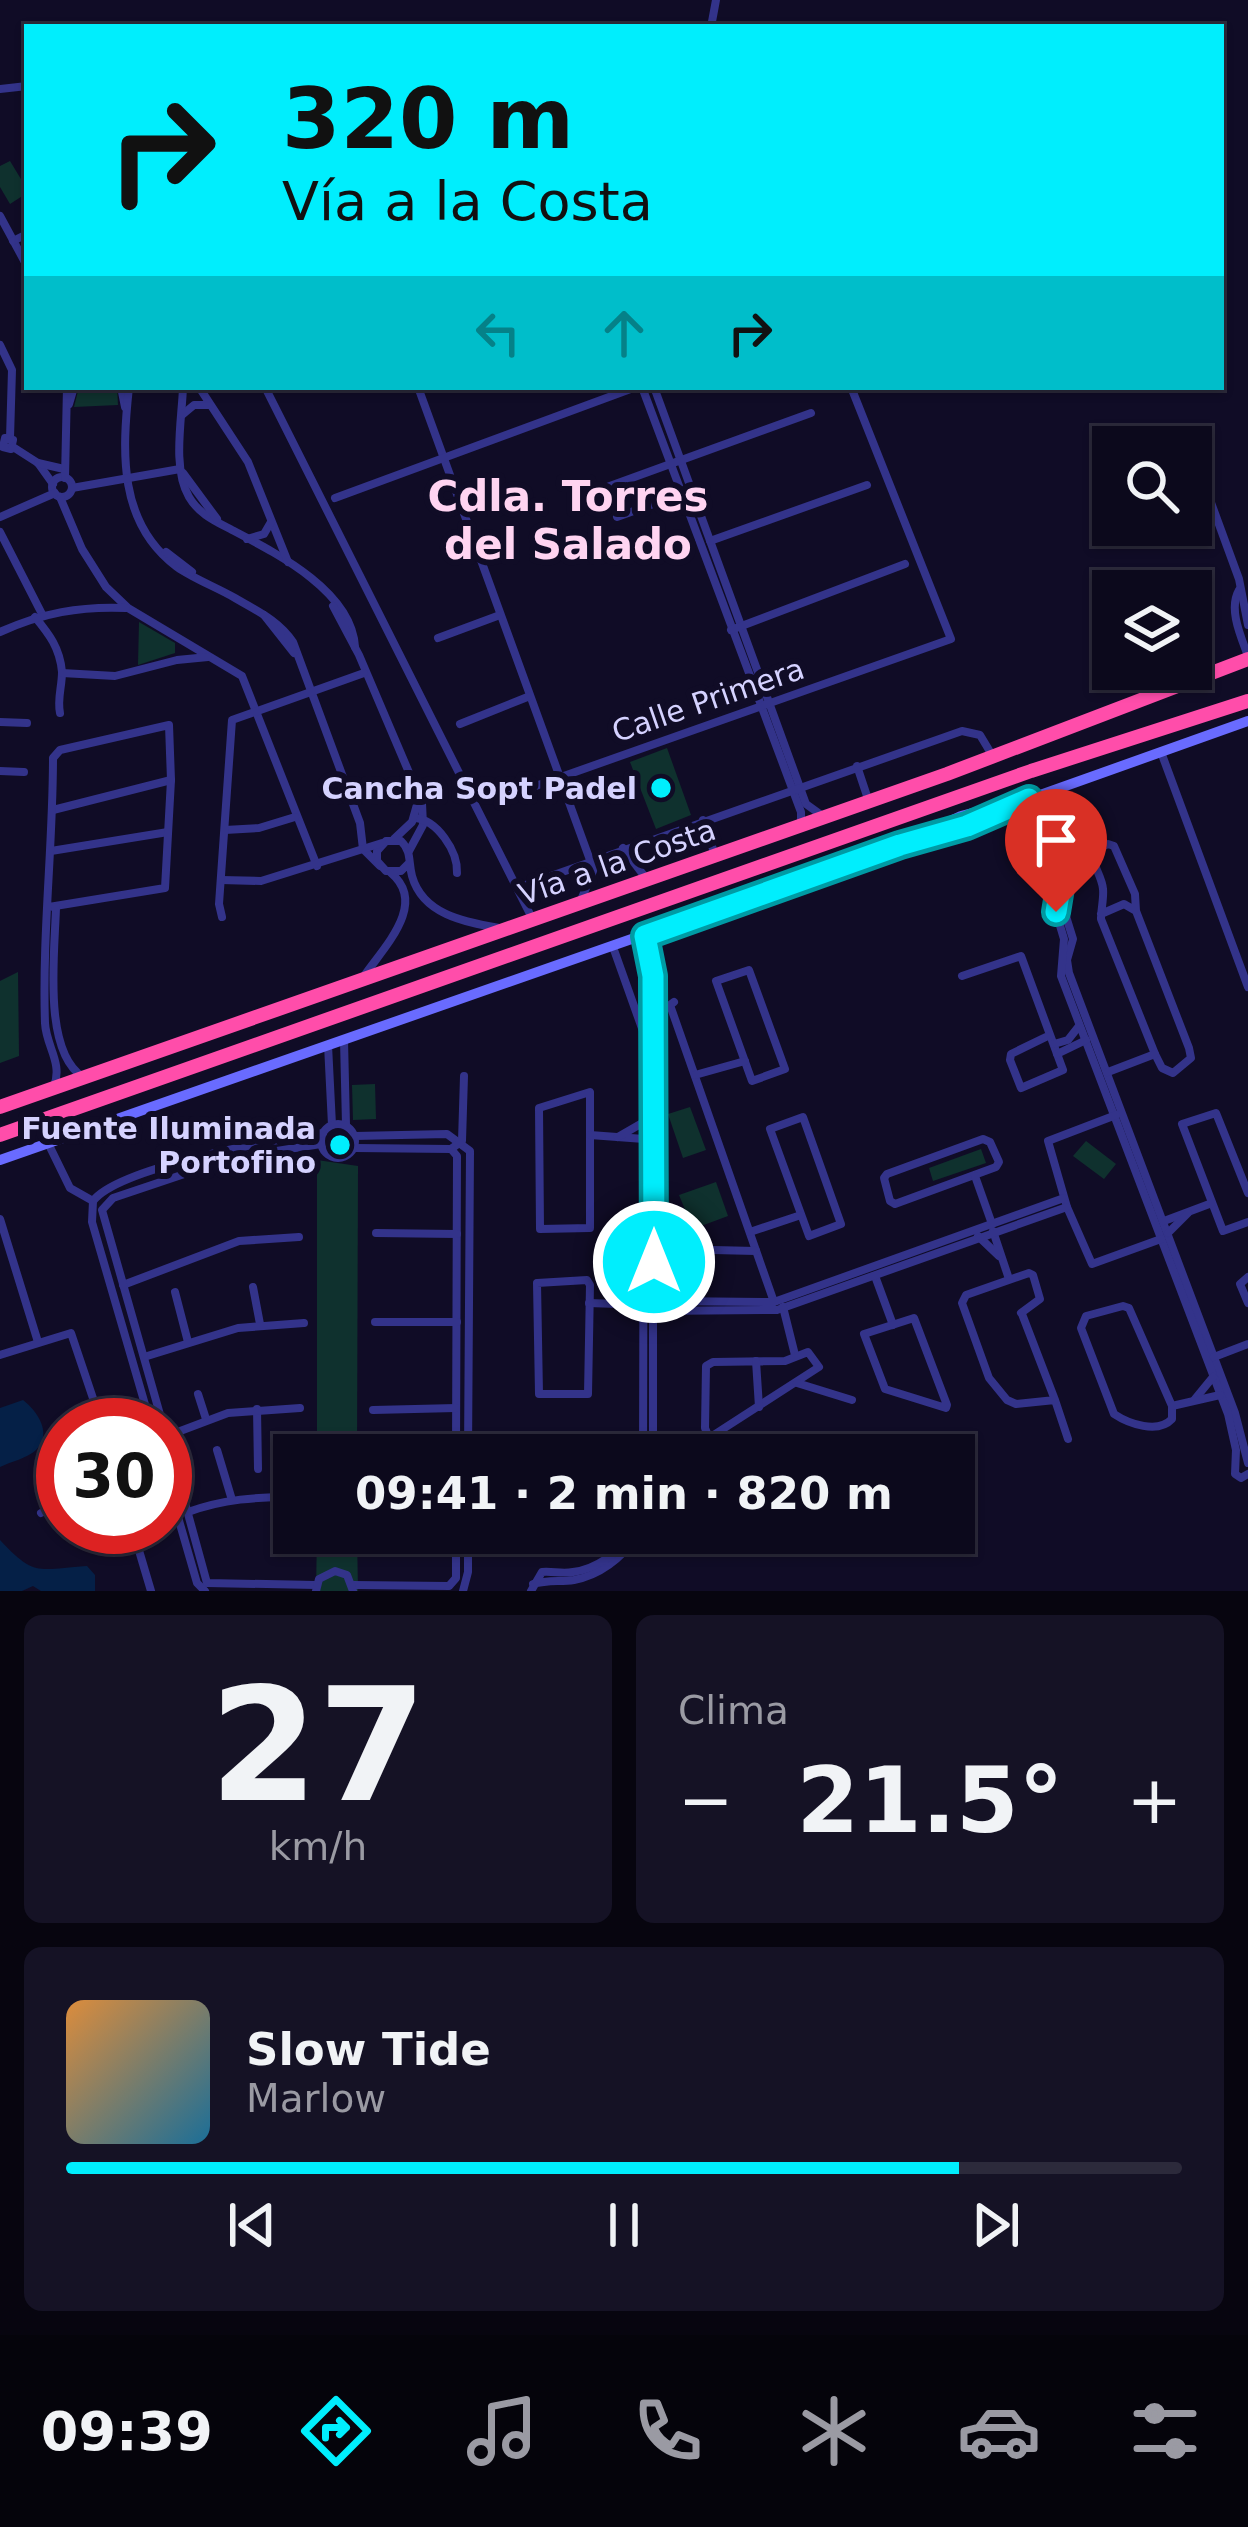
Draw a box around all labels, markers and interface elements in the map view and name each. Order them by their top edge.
text: 320 m [282,70,574,168]
icon: right [84,72,240,228]
text: Vía a la Costa [282,170,653,233]
icon: left [465,300,531,366]
icon: ahead [591,300,657,366]
icon: right [717,300,783,366]
map controls [1092,426,1212,690]
button: search [1092,426,1212,546]
district label: Cdla. Torres del Salado [427,472,709,569]
button: layers [1092,570,1212,690]
street label: Calle Primera [607,651,809,749]
place label: Cancha Sopt Padel [322,771,637,806]
marker: Cancha Sopt Padel [648,775,674,801]
pin [1005,789,1107,912]
icon: arrive [1023,807,1089,873]
street label: Vía a la Costa [514,812,720,912]
place label: Fuente Iluminada Portofino [21,1111,316,1180]
marker: Fuente Iluminada Portofino [327,1132,353,1158]
position arrow [591,1199,717,1325]
speed limit sign: 30 [36,1398,192,1554]
text: 09:41 · 2 min · 820 m [355,1467,893,1520]
text: 27 [209,1655,427,1837]
text: Clima [678,1688,789,1733]
text: 21.5° [796,1748,1064,1853]
text: − [678,1762,733,1839]
text: + [1127,1762,1182,1839]
text: km/h [269,1824,367,1869]
text: Slow Tide [246,2023,491,2076]
text: Marlow [246,2076,386,2121]
icon: previous [219,2192,285,2258]
icon: pause [591,2192,657,2258]
icon: next [963,2192,1029,2258]
icon: directions [294,2389,378,2473]
icon: music [460,2389,544,2473]
icon: phone [626,2389,710,2473]
icon: climate [792,2389,876,2473]
icon: car [957,2389,1041,2473]
icon: filters [1123,2389,1207,2473]
text: 09:39 [41,2400,213,2463]

